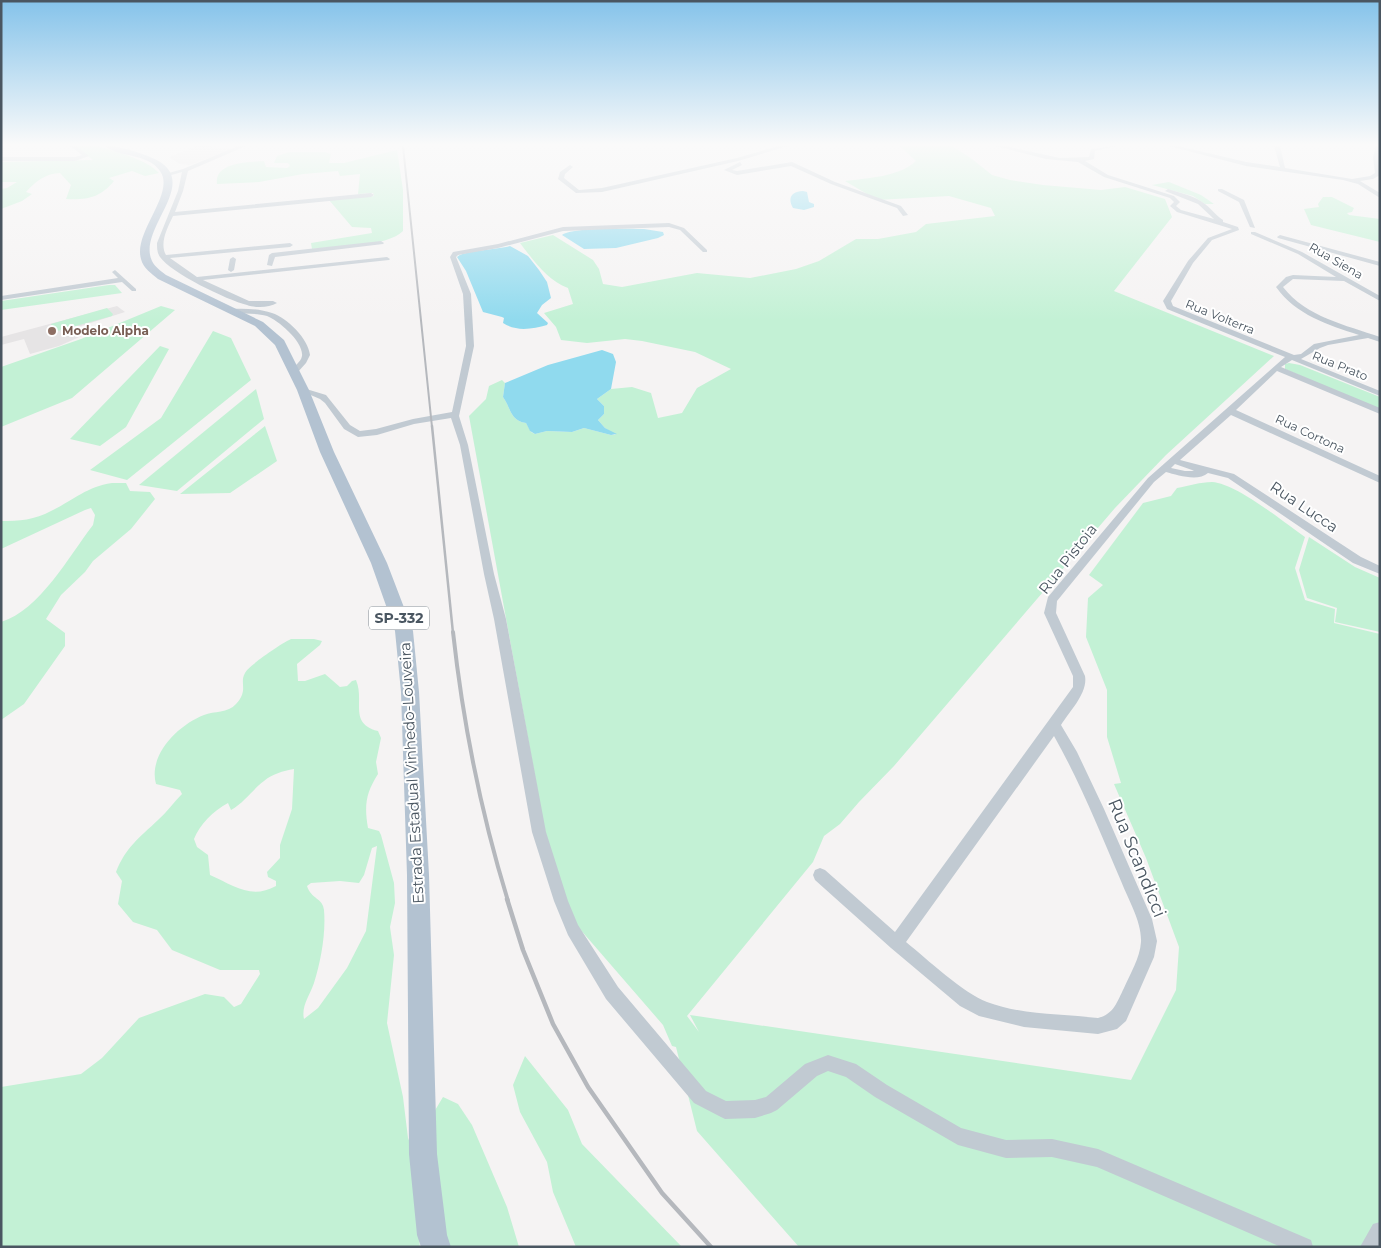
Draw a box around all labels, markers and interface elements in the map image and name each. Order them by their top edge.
street label: Rua Siena [1307,239,1366,282]
street label: Rua Volterra [1183,296,1257,337]
place label: Modelo Alpha [62,323,149,338]
marker: Modelo Alpha [46,325,58,337]
street label: Rua Prato [1310,348,1370,384]
street label: Rua Cortona [1273,411,1347,456]
street label: Rua Lucca [1267,477,1342,536]
street label: Rua Pistoia [1034,520,1101,598]
road number: SP-332 [369,606,429,630]
street label: Estrada Estadual Vinhedo-Louveira [395,642,428,904]
street label: Rua Scandicci [1103,795,1171,921]

